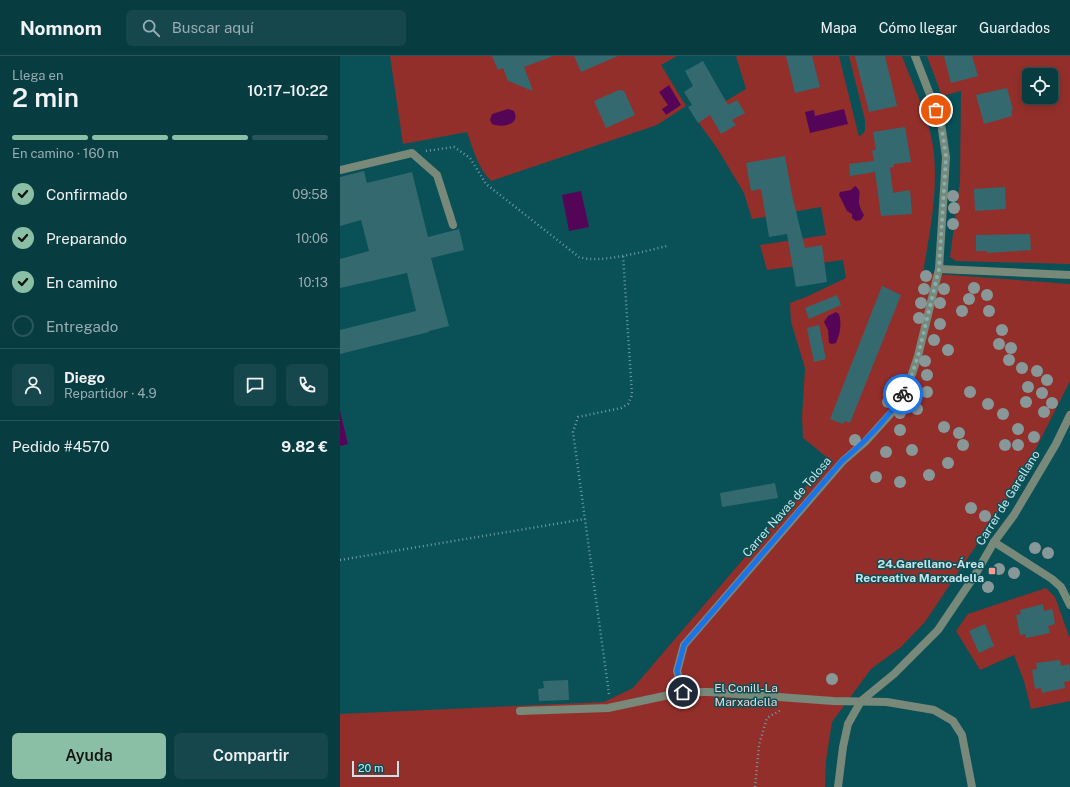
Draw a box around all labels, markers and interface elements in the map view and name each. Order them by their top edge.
search box [126,10,406,46]
text: Nomnom [20,17,102,39]
icon: search [140,17,162,39]
text: Buscar aquí [172,19,254,36]
text: Mapa [821,20,857,36]
text: Cómo llegar [879,20,957,36]
text: Guardados [979,20,1050,36]
text: Llega en [12,68,63,83]
map controls [1022,68,1058,104]
button: locate [1022,68,1058,104]
text: 2 min [12,82,79,113]
text: 10:17–10:22 [247,82,328,99]
pin [919,93,953,127]
icon: bag [925,99,947,121]
text: En camino · 160 m [12,146,119,161]
icon: check [12,183,34,205]
text: Confirmado [46,186,127,203]
text: 09:58 [292,187,328,202]
icon: check [12,227,34,249]
text: Preparando [46,230,127,247]
text: 10:06 [296,231,328,246]
icon: check [12,271,34,293]
text: En camino [46,274,118,291]
text: 10:13 [298,275,328,290]
text: Entregado [46,318,118,335]
button: person [12,364,54,406]
button: chat [234,364,276,406]
button: phone [286,364,328,406]
text: Diego [64,369,105,386]
courier [883,374,923,414]
icon: bike [892,383,914,405]
text: Repartidor · 4.9 [64,386,157,401]
text: Pedido #4570 [12,438,110,455]
text: 9.82 € [281,438,328,455]
street label: Carrer de Garellano [973,448,1043,548]
street label: Carrer Navas de Tolosa [740,454,834,560]
place label: 24.Garellano-Área Recreativa Marxadella [855,557,984,585]
marker: 24.Garellano-Área Recreativa Marxadella [987,566,997,576]
pin [666,675,700,709]
icon: home [672,681,694,703]
park label: El Conill-La Marxadella [714,681,778,709]
button: Ayuda [12,733,166,779]
button: Compartir [174,733,328,779]
scale bar [352,759,399,778]
text: 20 m [358,762,383,774]

